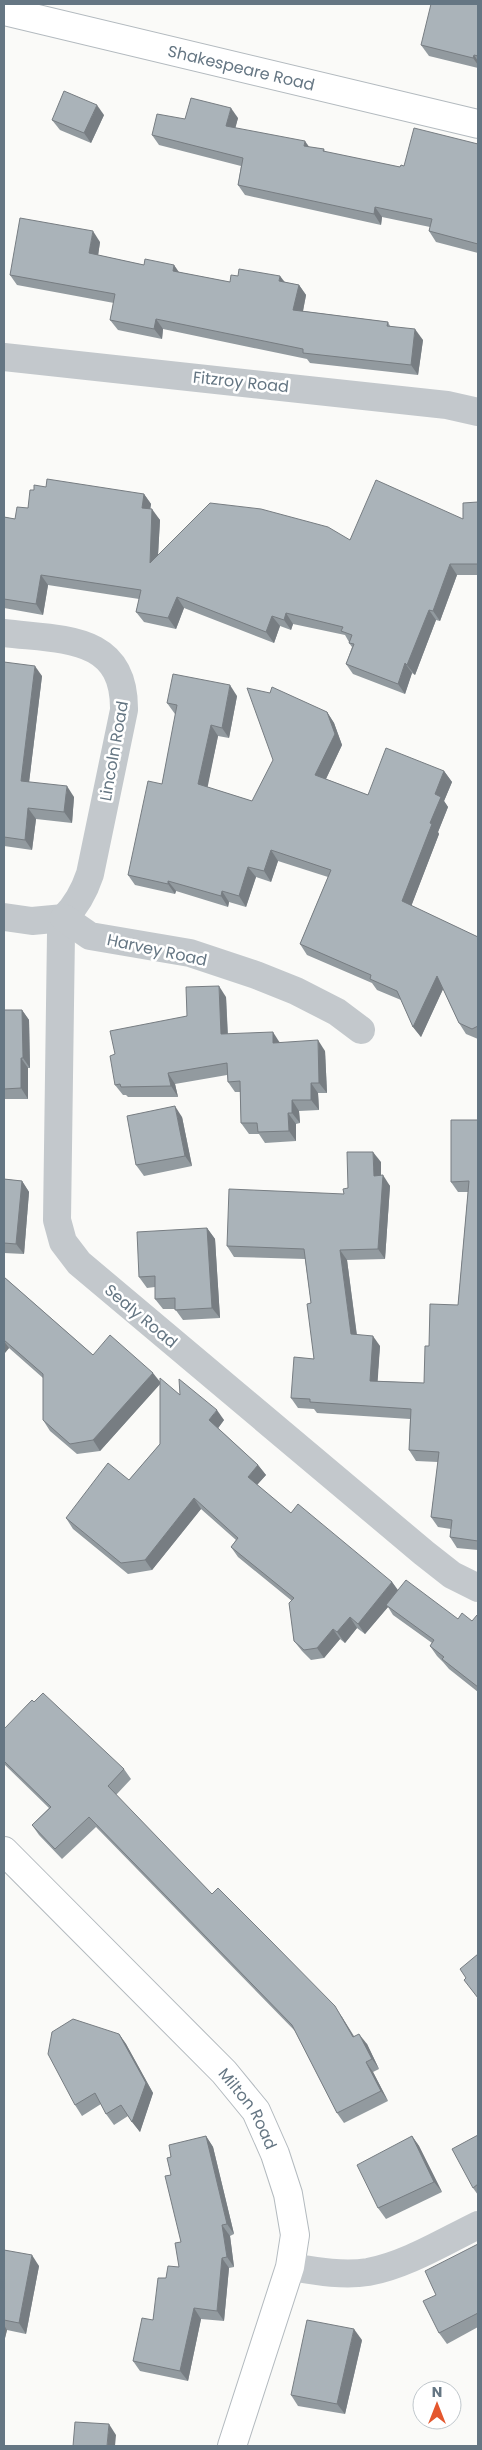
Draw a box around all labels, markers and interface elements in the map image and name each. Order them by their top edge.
street label: Shakespeare Road [166,39,317,96]
street label: Fitzroy Road [192,366,290,398]
street label: Lincoln Road [94,699,134,803]
street label: Harvey Road [105,928,209,972]
street label: Sealy Road [100,1279,182,1353]
street label: Milton Road [213,2063,283,2153]
north arrow [412,2380,462,2430]
text: N [432,2382,442,2402]

